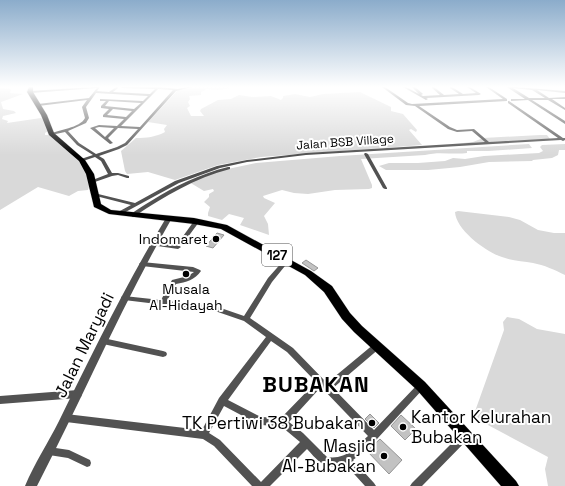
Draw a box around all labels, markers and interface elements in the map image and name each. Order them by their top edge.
street label: Jalan BSB Village [296,131,394,153]
place label: Indomaret [139,230,208,248]
marker: Indomaret [211,234,221,244]
road number: 127 [262,244,292,266]
marker: Musala Al-Hidayah [181,269,191,279]
place label: Musala Al-Hidayah [149,280,223,314]
street label: Jalan Maryadi [49,289,119,401]
district label: BUBAKAN [262,370,370,398]
place label: Kantor Kelurahan Bubakan [411,406,551,448]
place label: TK Pertiwi 38 Bubakan [182,412,364,434]
marker: TK Pertiwi 38 Bubakan [367,418,377,428]
marker: Kantor Kelurahan Bubakan [398,422,408,432]
place label: Masjid Al-Bubakan [282,435,376,477]
marker: Masjid Al-Bubakan [379,451,389,461]

